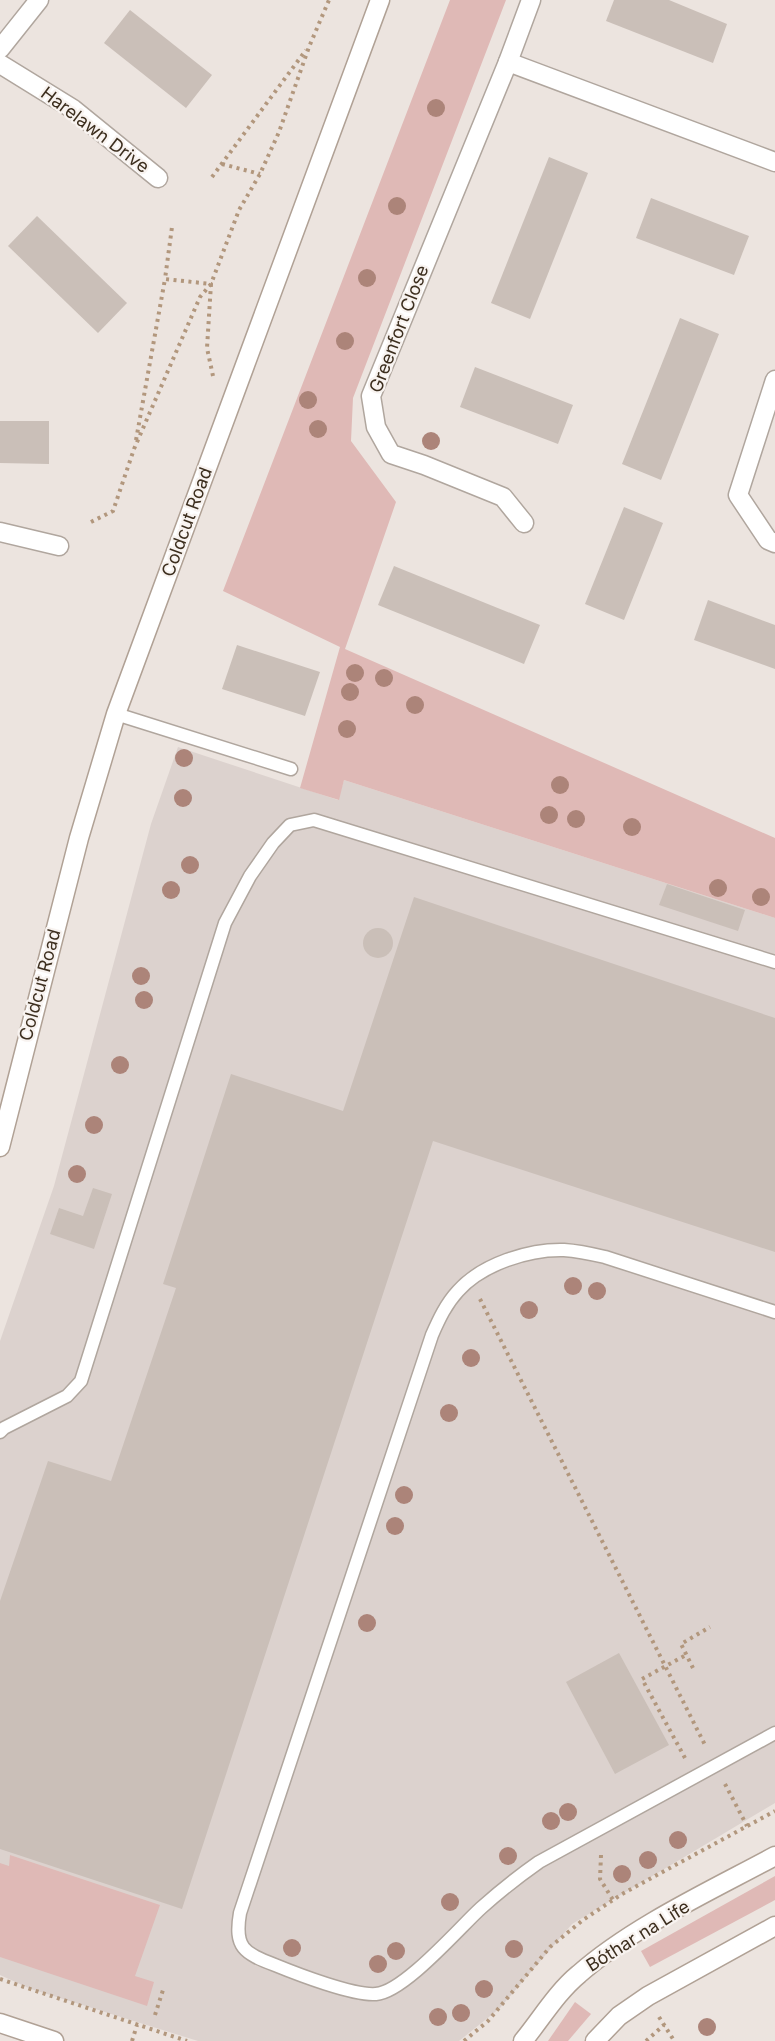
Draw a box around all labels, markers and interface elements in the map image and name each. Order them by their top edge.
street label: Harelawn Drive [37,82,154,177]
street label: Greenfort Close [365,262,432,395]
street label: Coldcut Road [157,464,216,579]
street label: Coldcut Road [15,927,64,1043]
street label: Bóthar na Life [582,1895,693,1976]

